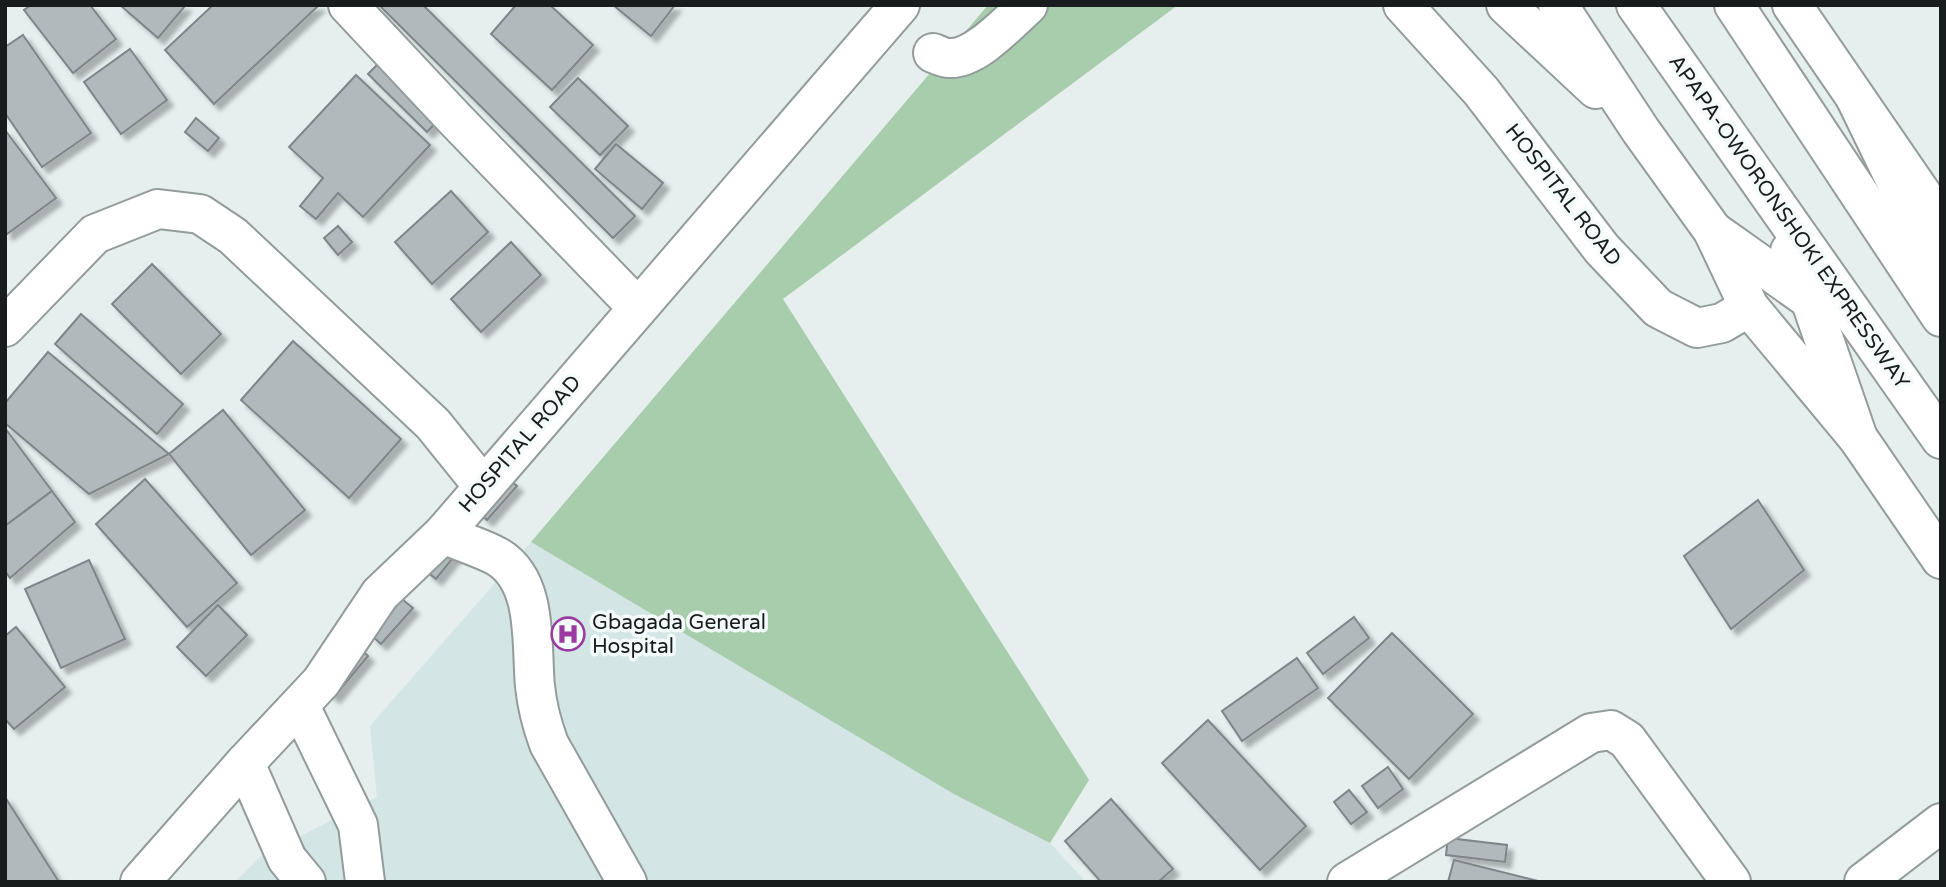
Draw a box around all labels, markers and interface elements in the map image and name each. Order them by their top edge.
street label: APAPA-OWORONSHOKI EXPRESSWAY [1663,50,1915,394]
street label: HOSPITAL ROAD [1500,119,1626,271]
street label: HOSPITAL ROAD [454,370,586,518]
place label: Gbagada General Hospital [592,610,766,659]
hospital icon: Gbagada General Hospital [549,615,587,653]

